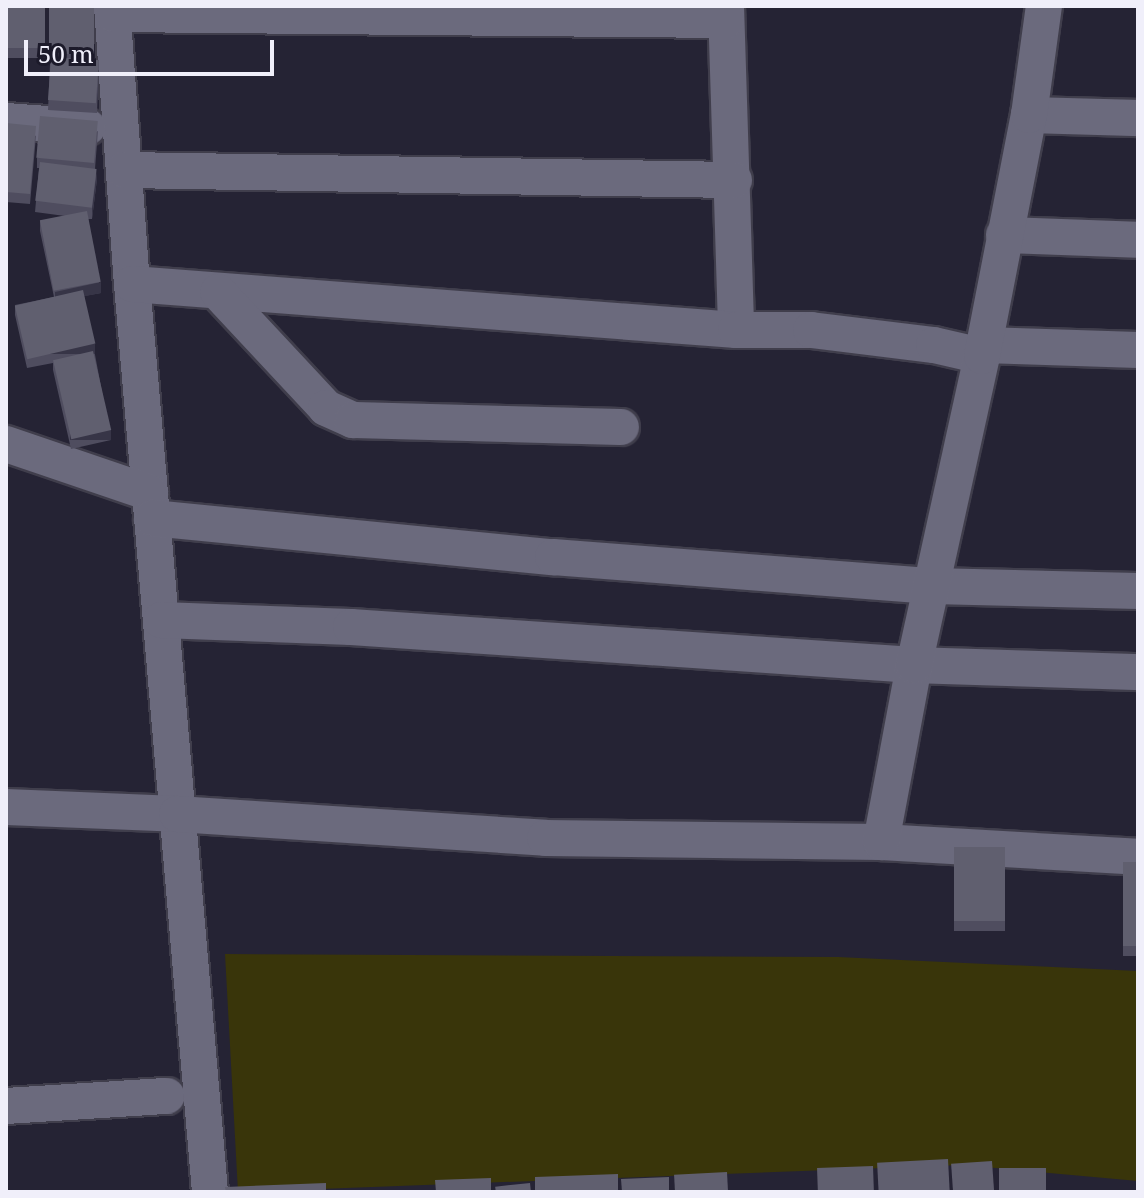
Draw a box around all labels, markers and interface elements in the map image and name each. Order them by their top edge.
scale bar [28,24,278,74]
text: 50 m [38,37,94,70]

